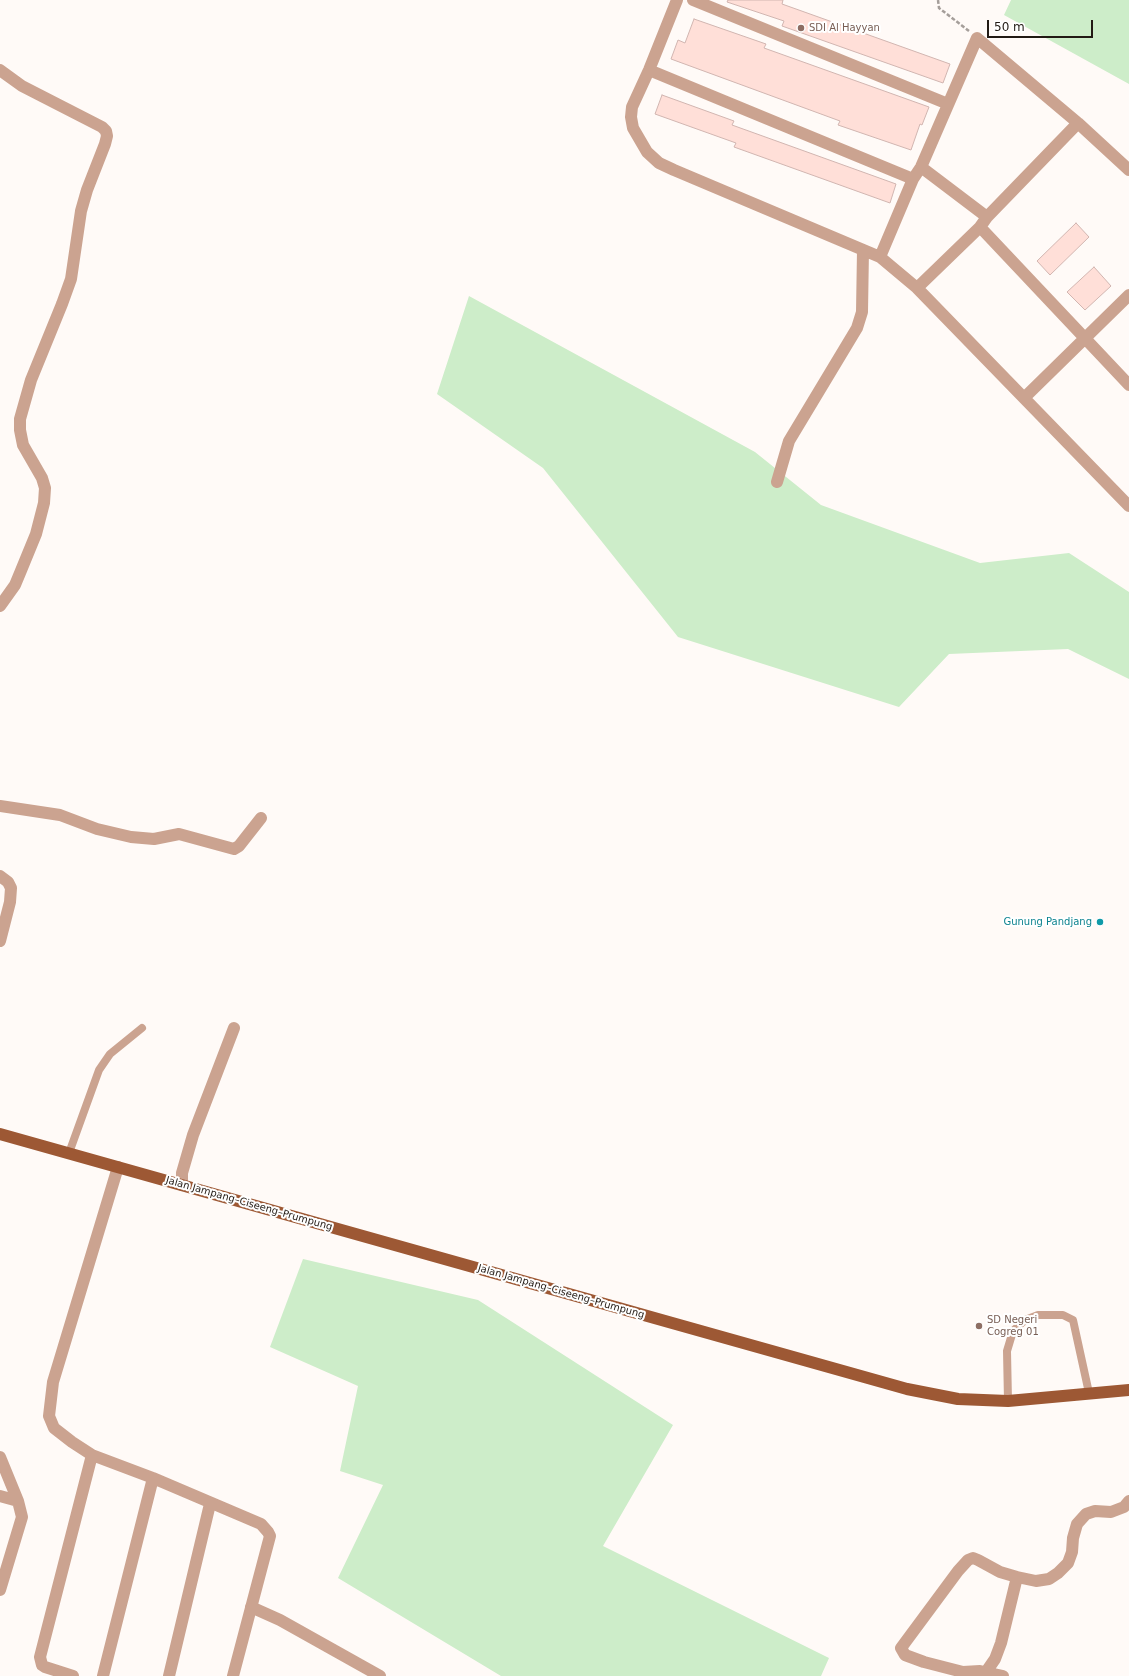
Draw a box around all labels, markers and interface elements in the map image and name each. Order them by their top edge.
scale bar [989,12,1095,38]
text: 50 m [994,20,1025,34]
place label: SDI Al Hayyan [809,22,880,34]
marker: SDI Al Hayyan [796,23,806,33]
place label: Gunung Pandjang [1003,916,1092,928]
marker: Gunung Pandjang [1095,917,1105,927]
street label: Jalan Jampang–Ciseeng–Prumpung [164,1174,334,1234]
street label: Jalan Jampang–Ciseeng–Prumpung [476,1262,646,1322]
place label: SD Negeri Cogreg 01 [987,1314,1039,1338]
marker: SD Negeri Cogreg 01 [974,1321,984,1331]

